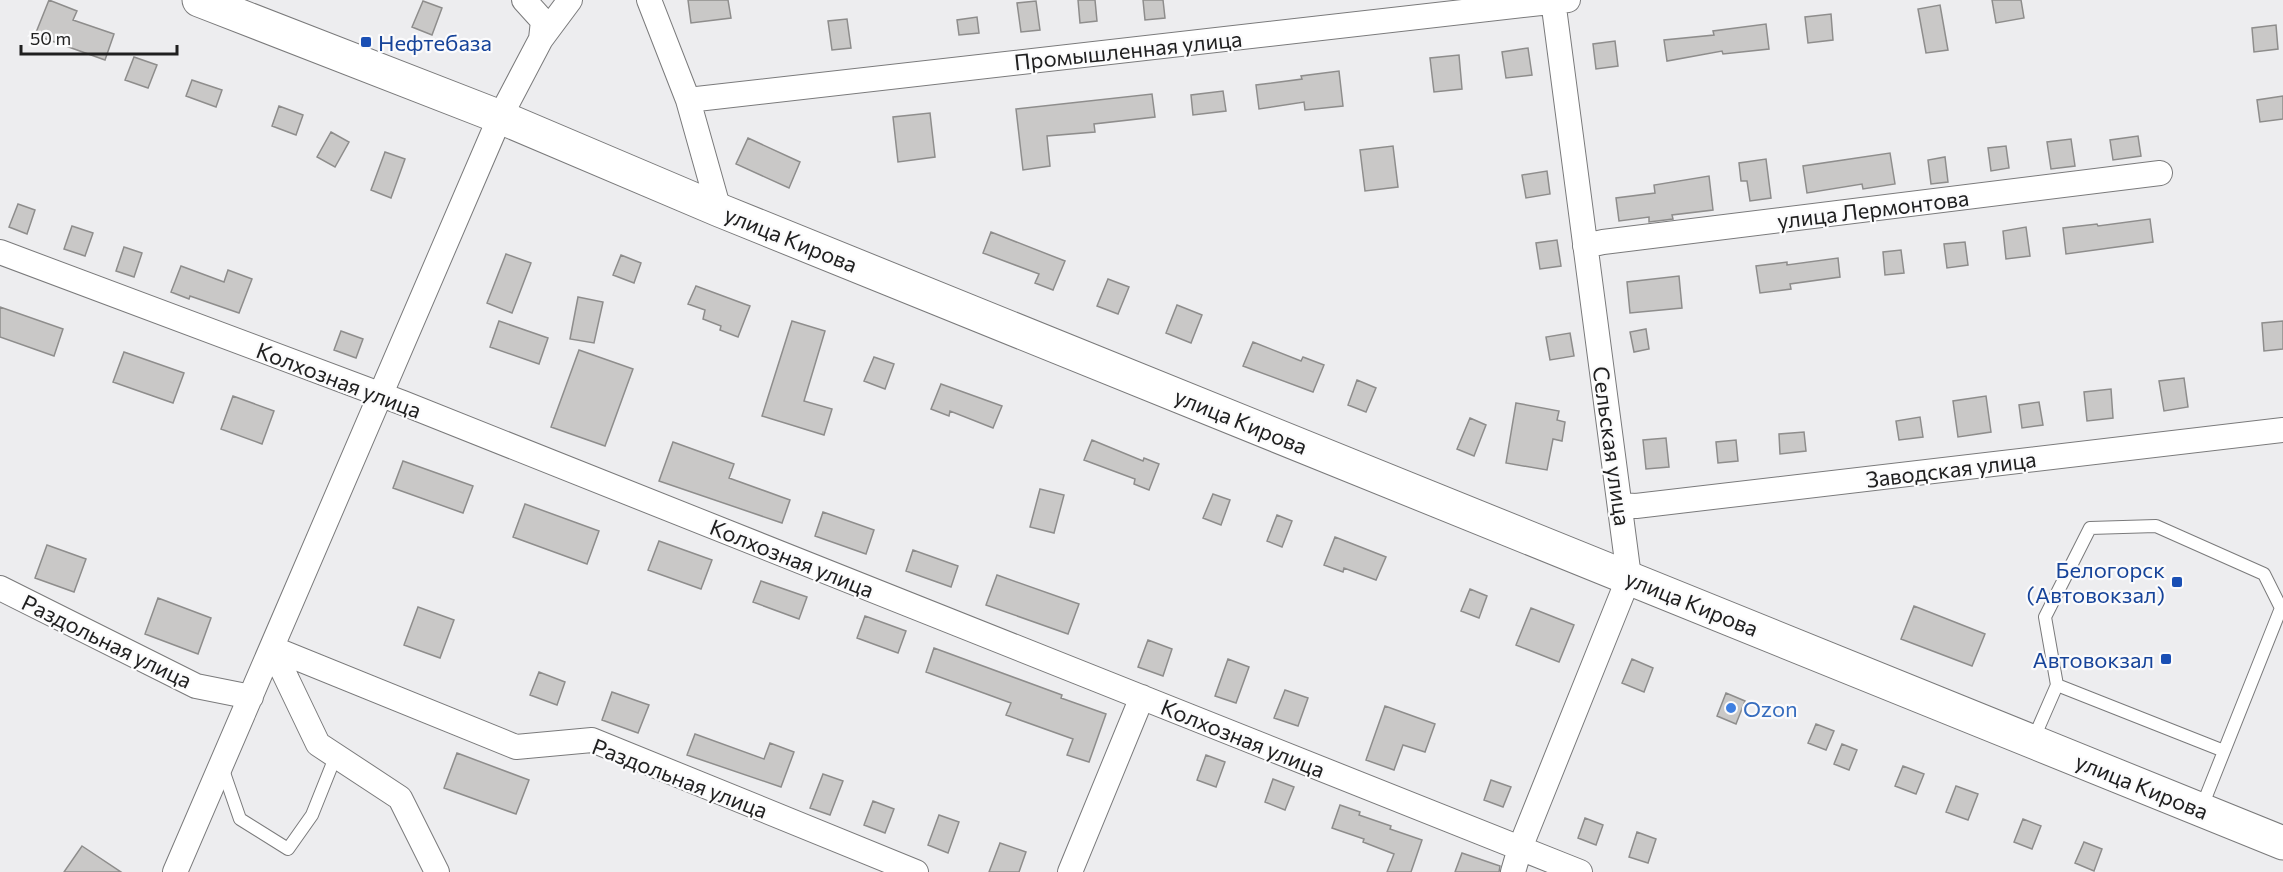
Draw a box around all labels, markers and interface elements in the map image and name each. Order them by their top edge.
scale bar [21,18,177,56]
street label: Промышленная улица [1013,25,1243,75]
text: 50 m [30,27,71,49]
place label: Нефтебаза [378,29,492,56]
marker: Нефтебаза [359,35,373,49]
street label: улица Лермонтова [1776,184,1970,234]
street label: улица Кирова [721,200,861,278]
street label: Колхозная улица [253,336,425,424]
street label: Сельская улица [1587,365,1637,527]
street label: улица Кирова [1171,382,1311,460]
street label: Заводская улица [1864,445,2038,493]
street label: Колхозная улица [706,513,878,603]
place label: Белогорск (Автовокзал) [2027,556,2165,608]
street label: улица Кирова [1622,564,1762,642]
marker: Белогорск (Автовокзал) [2170,575,2184,589]
street label: Раздольная улица [18,588,196,694]
place label: Автовокзал [2032,646,2154,673]
marker: Автовокзал [2159,652,2173,666]
street label: Колхозная улица [1157,693,1329,783]
place label: Ozon [1743,695,1798,722]
marker: Ozon [1724,701,1738,715]
street label: Раздольная улица [589,732,771,824]
street label: улица Кирова [2072,747,2212,825]

